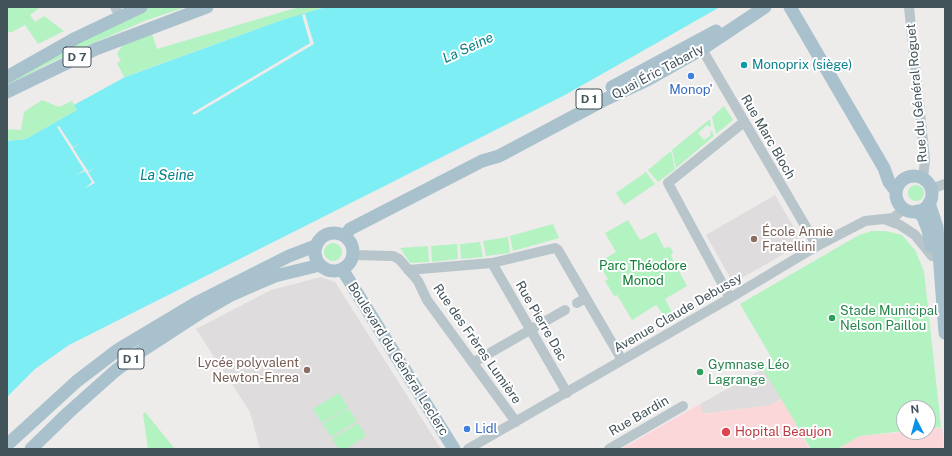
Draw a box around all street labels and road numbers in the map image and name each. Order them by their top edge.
street label: Rue du Général Roguet [903,23,931,163]
street label: Quai Éric Tabarly [609,41,707,103]
road number: D 7 [63,47,91,67]
road number: D 1 [576,89,602,109]
street label: Rue Marc Bloch [738,92,798,182]
street label: Avenue Claude Debussy [611,270,745,356]
street label: Rue Pierre Dac [512,278,570,364]
street label: Boulevard du Général Leclerc [344,279,452,439]
street label: Rue des Frères Lumière [430,281,524,407]
road number: D 1 [118,349,144,369]
street label: Rue Bardin [606,393,672,439]

